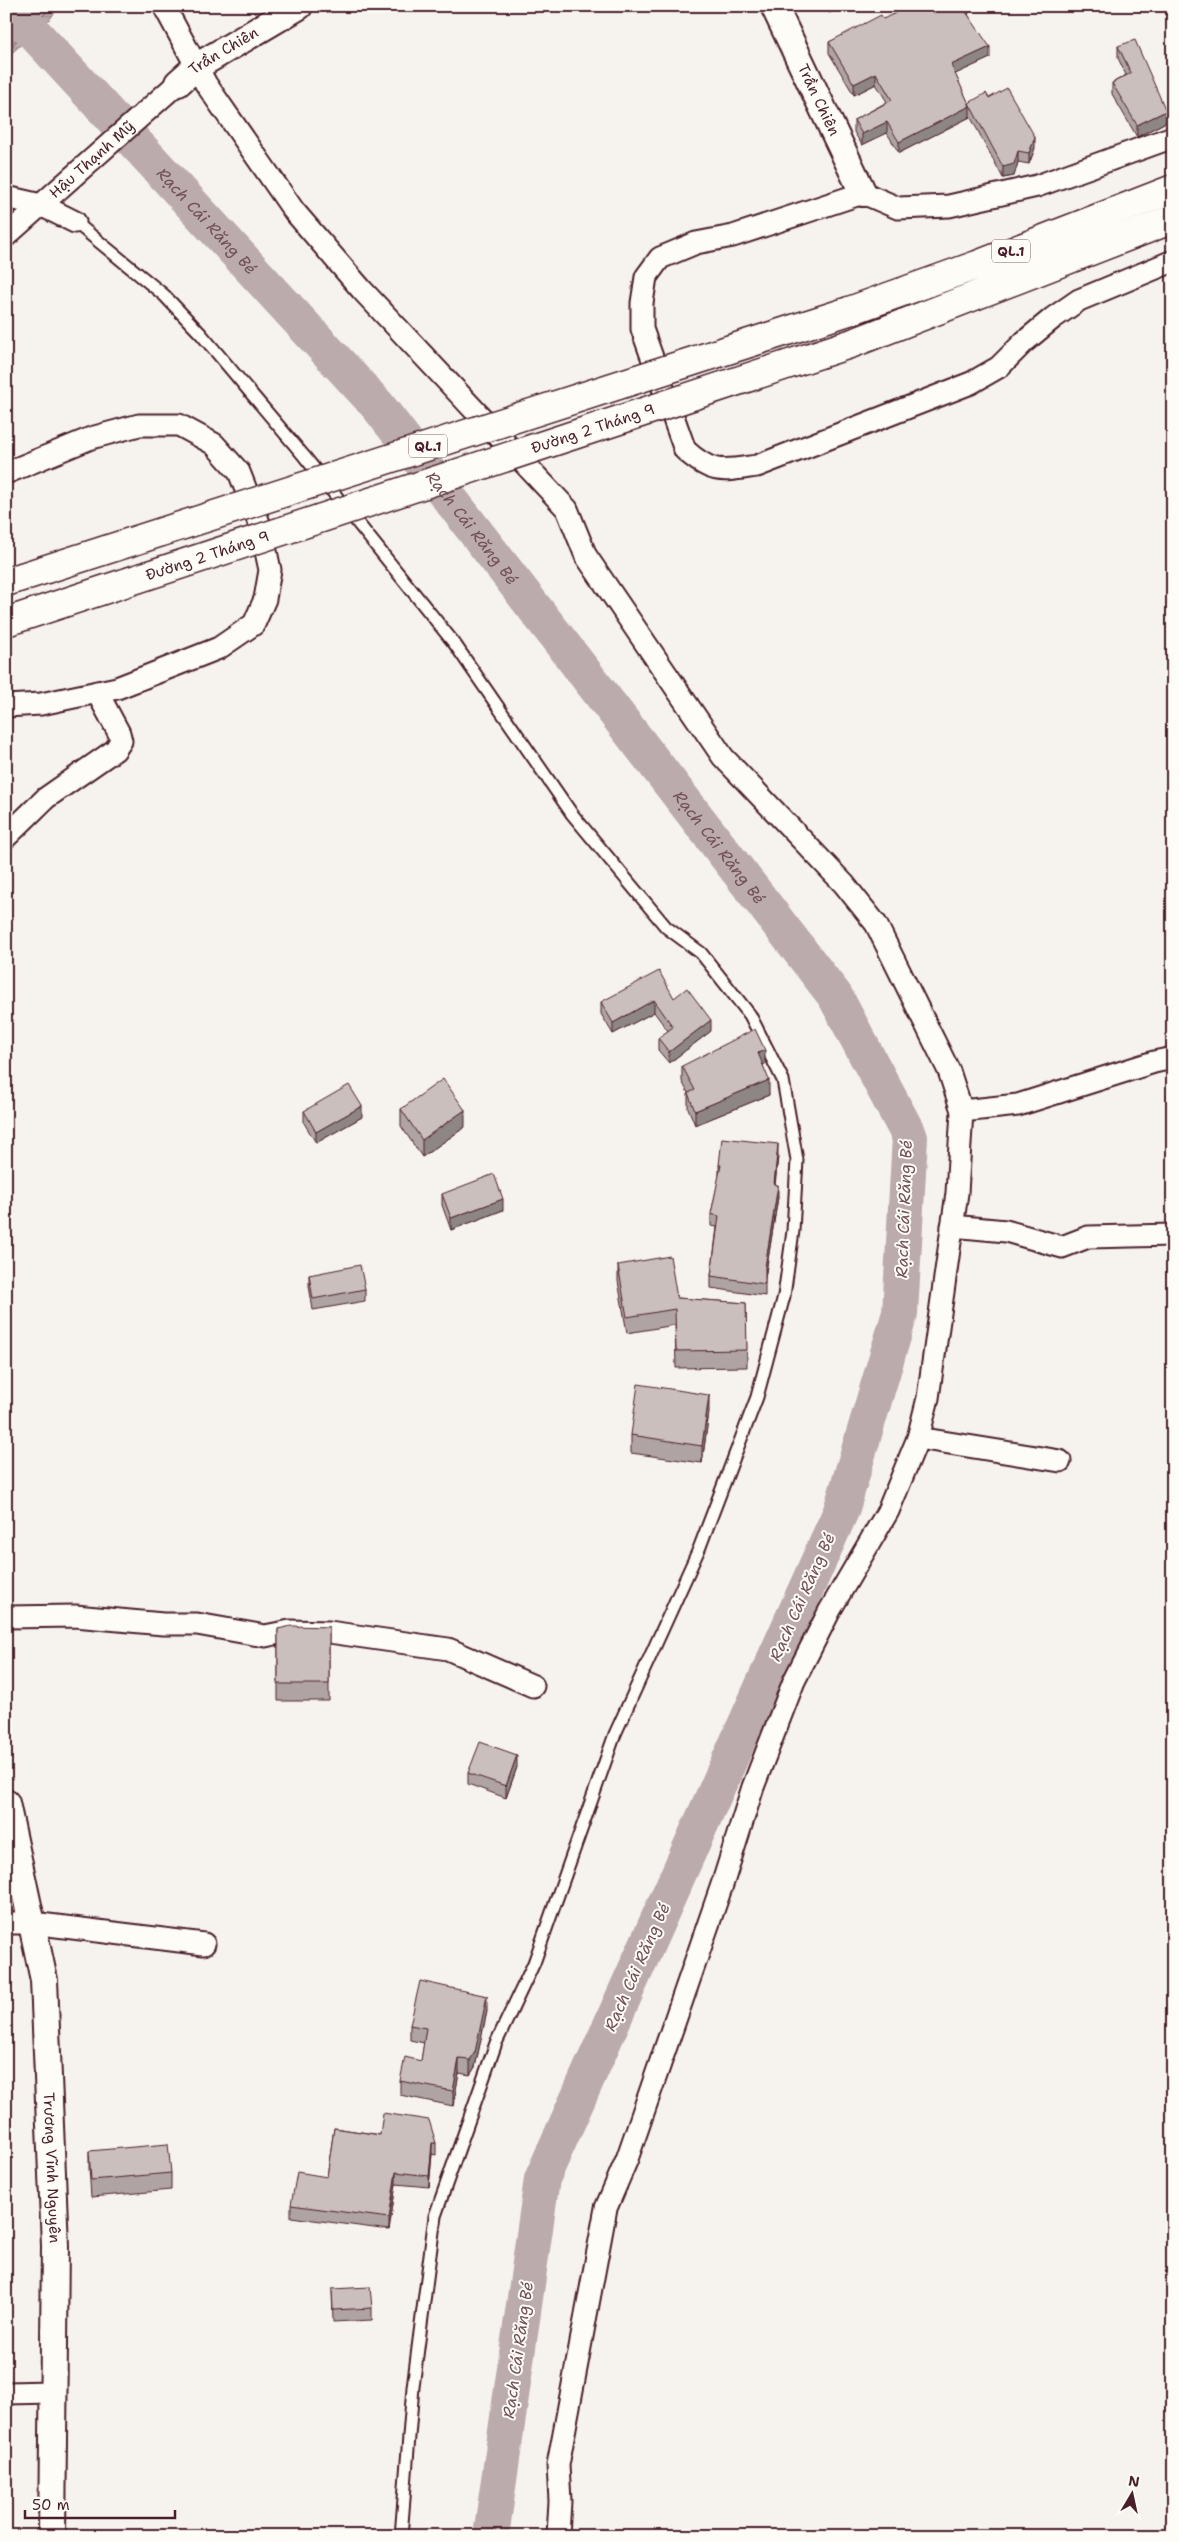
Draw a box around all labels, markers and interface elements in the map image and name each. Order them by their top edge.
street label: Trần Chiên [184,22,262,79]
street label: Trần Chiên [793,61,844,139]
street label: Hậu Thạnh Mỹ [45,116,139,203]
water label: Rạch Cái Răng Bé [152,163,262,279]
road number: QL.1 [992,240,1030,262]
street label: Đường 2 Tháng 9 [529,399,657,458]
road number: QL.1 [409,434,447,458]
water label: Rạch Cái Răng Bé [422,467,523,589]
street label: Đường 2 Tháng 9 [143,526,272,585]
water label: Rạch Cái Răng Bé [669,786,770,908]
water label: Rạch Cái Răng Bé [891,1140,917,1278]
water label: Rạch Cái Răng Bé [764,1530,840,1664]
water label: Rạch Cái Răng Bé [599,1900,675,2034]
street label: Trương Vĩnh Nguyên [39,2092,65,2244]
water label: Rạch Cái Răng Bé [498,2280,538,2420]
north arrow [1106,2470,1156,2520]
text: N [1127,2471,1141,2491]
scale bar [25,2487,175,2519]
text: 50 m [32,2495,70,2515]

